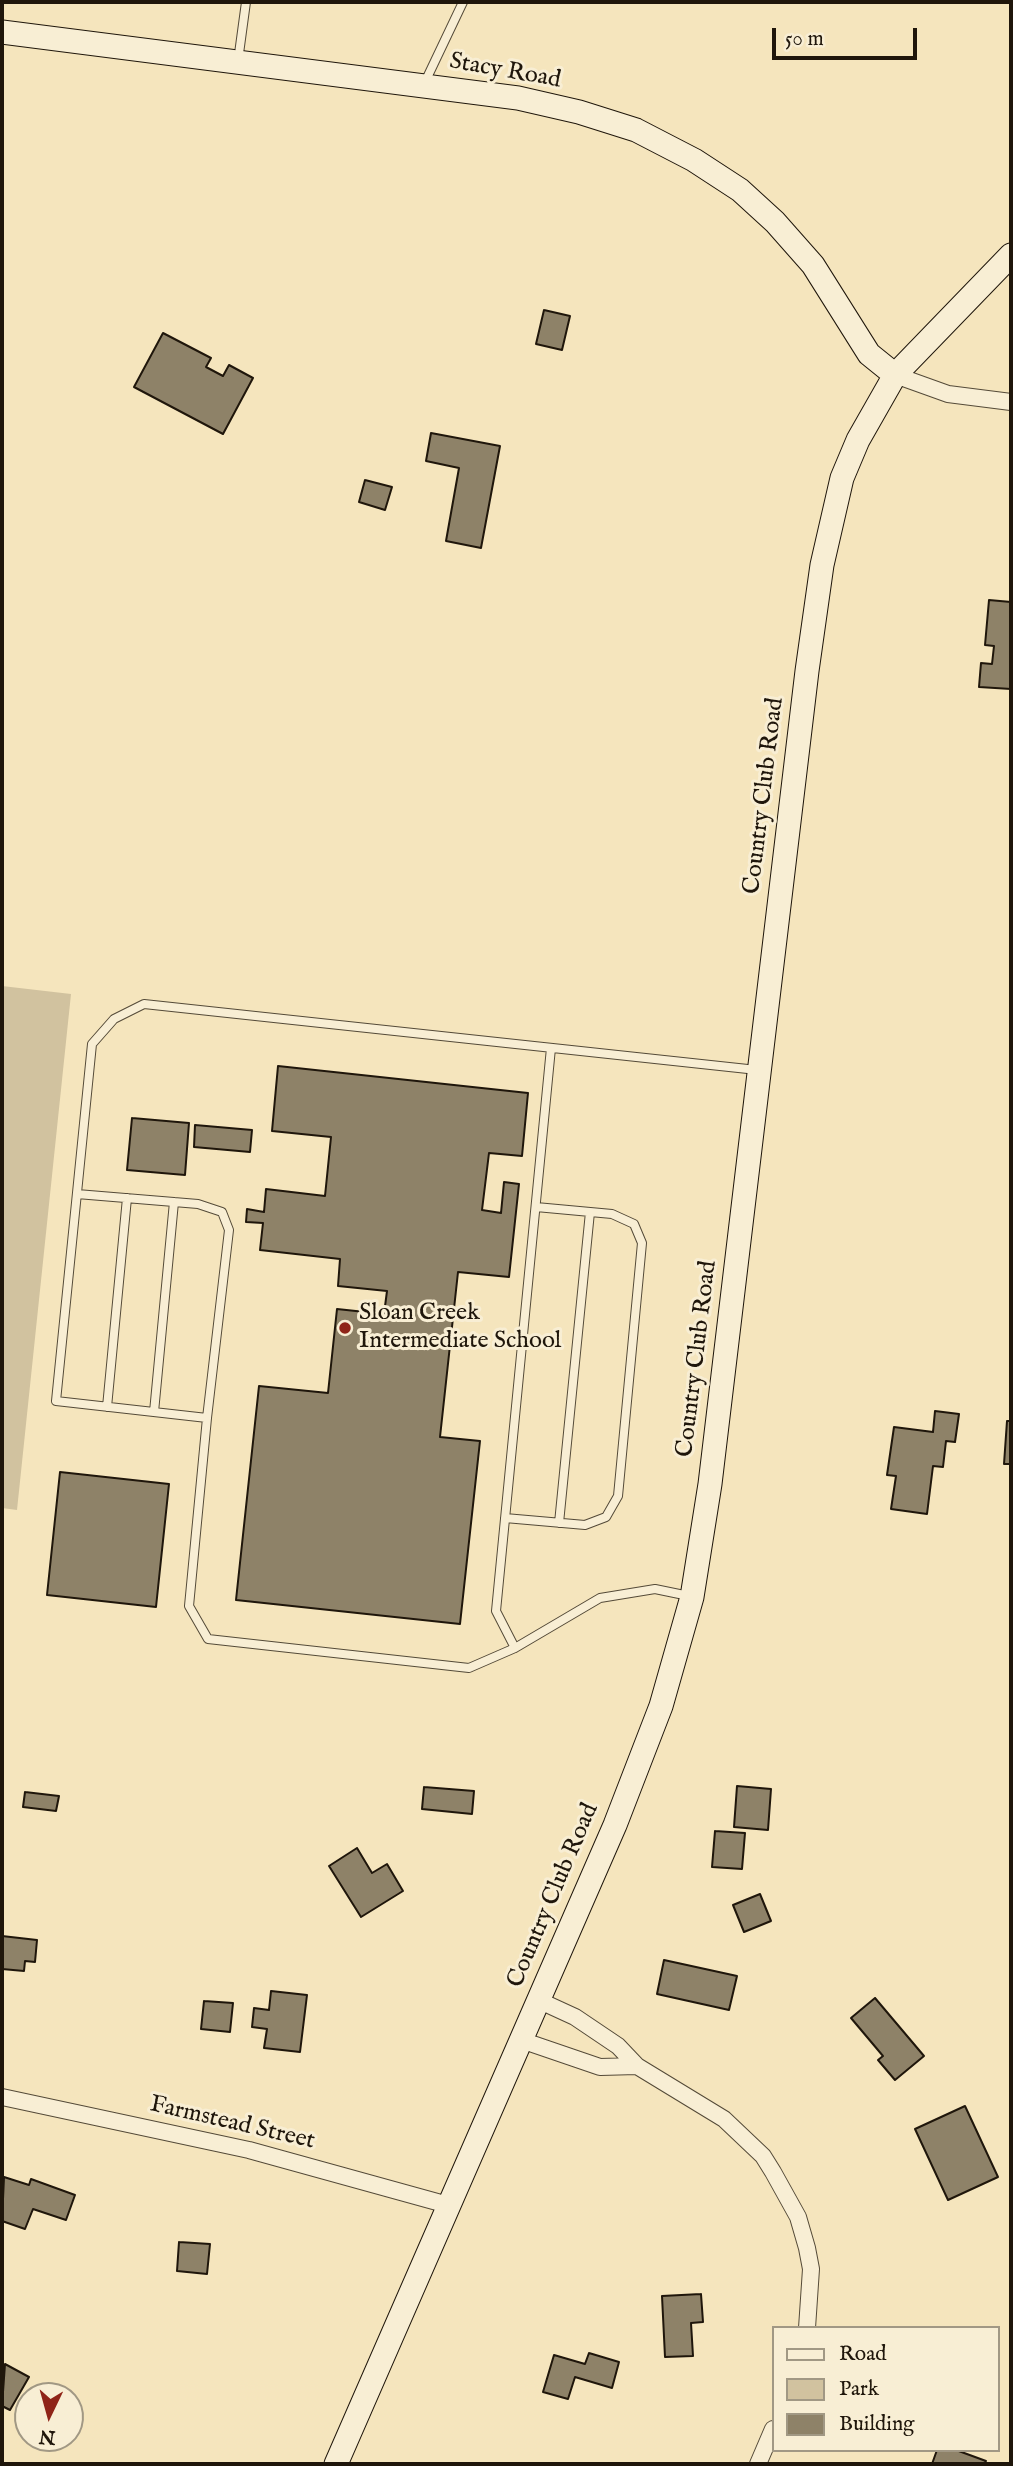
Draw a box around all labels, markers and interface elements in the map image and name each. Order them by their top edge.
scale bar [775,14,920,58]
text: 50 m [785,26,824,53]
street label: Stacy Road [447,48,563,96]
street label: Country Club Road [739,696,791,896]
street label: Country Club Road [672,1259,724,1459]
place label: Sloan Creek Intermediate School [359,1300,561,1356]
marker: Sloan Creek Intermediate School [337,1320,353,1336]
street label: Country Club Road [502,1799,606,1993]
street label: Farmstead Street [147,2091,317,2157]
legend [772,2326,999,2452]
text: Road [839,2341,886,2368]
text: Park [839,2376,879,2403]
north arrow [14,2382,84,2452]
text: Building [839,2411,914,2438]
text: N [38,2423,57,2449]

